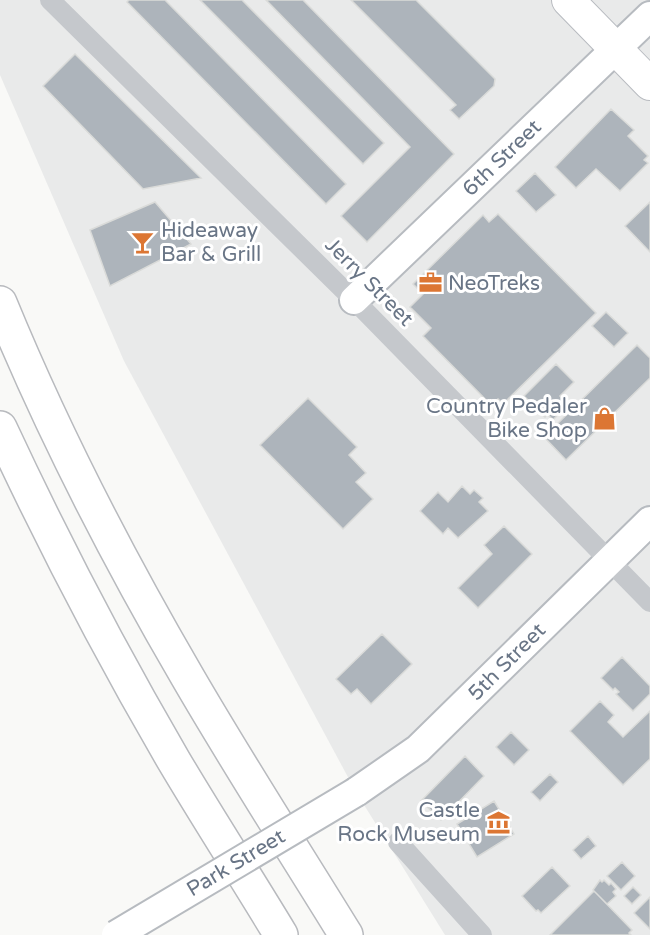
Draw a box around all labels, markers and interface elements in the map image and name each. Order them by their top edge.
street label: 6th Street [458,114,546,202]
place label: Hideaway Bar & Grill [161,218,261,267]
bar icon: Hideaway Bar & Grill [130,229,156,255]
street label: Jerry Street [320,233,418,331]
office icon: NeoTreks [417,270,443,296]
place label: NeoTreks [448,271,540,296]
place label: Country Pedaler Bike Shop [426,394,587,443]
shop icon: Country Pedaler Bike Shop [592,405,618,431]
street label: 5th Street [463,618,551,706]
place label: Castle Rock Museum [337,798,480,847]
museum icon: Castle Rock Museum [485,809,511,835]
street label: Park Street [182,824,290,902]

